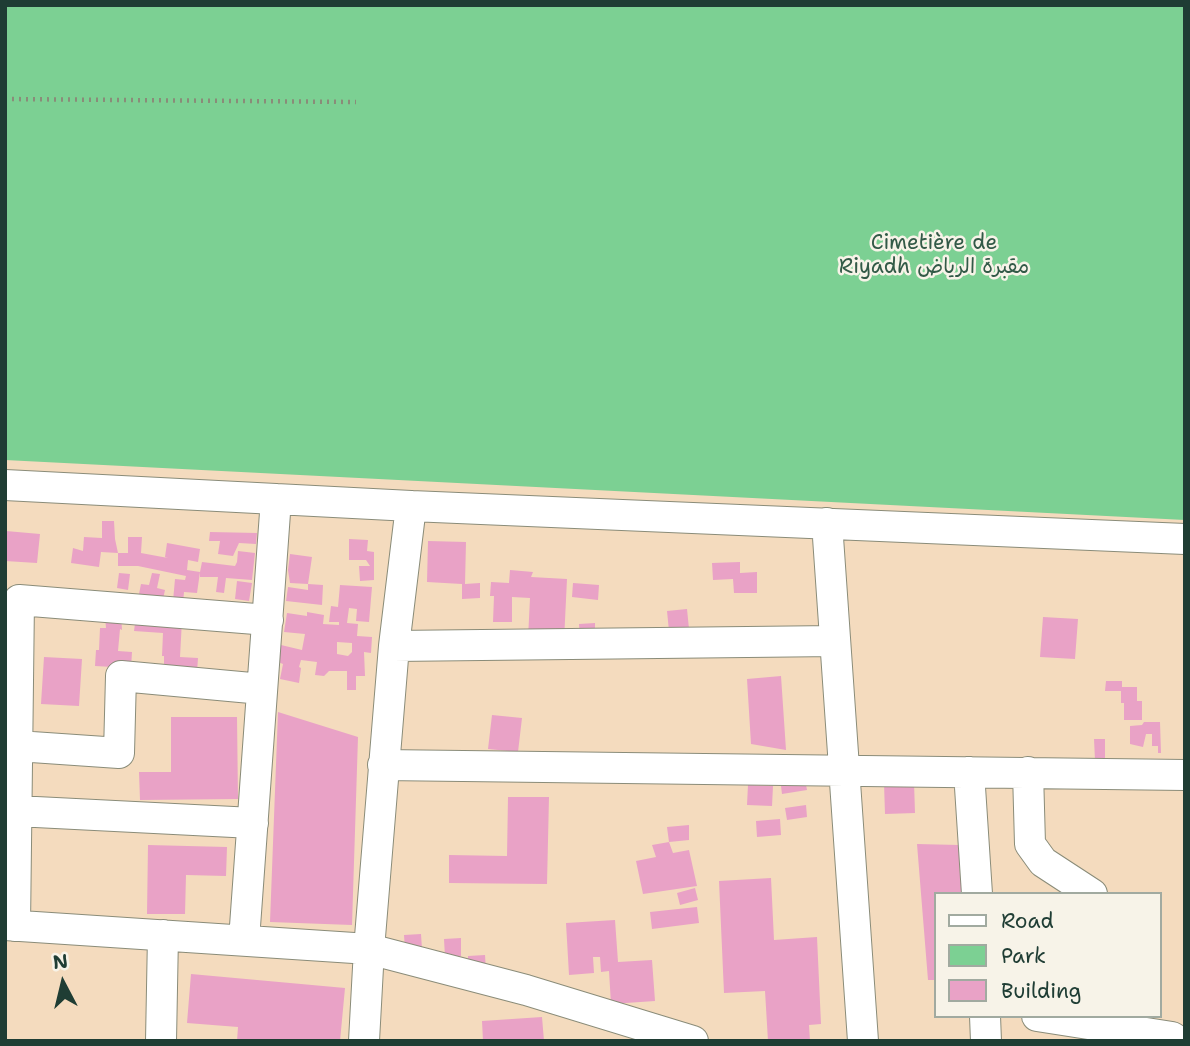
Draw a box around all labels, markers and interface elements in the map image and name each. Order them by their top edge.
park label: Cimetière de Riyadh مقبرة الرياض [839,231,1029,281]
legend [934,892,1162,1018]
text: Road [1001,907,1054,935]
text: Park [1001,942,1046,970]
north arrow [28,948,98,1018]
text: N [51,948,69,975]
text: Building [1001,977,1081,1005]

